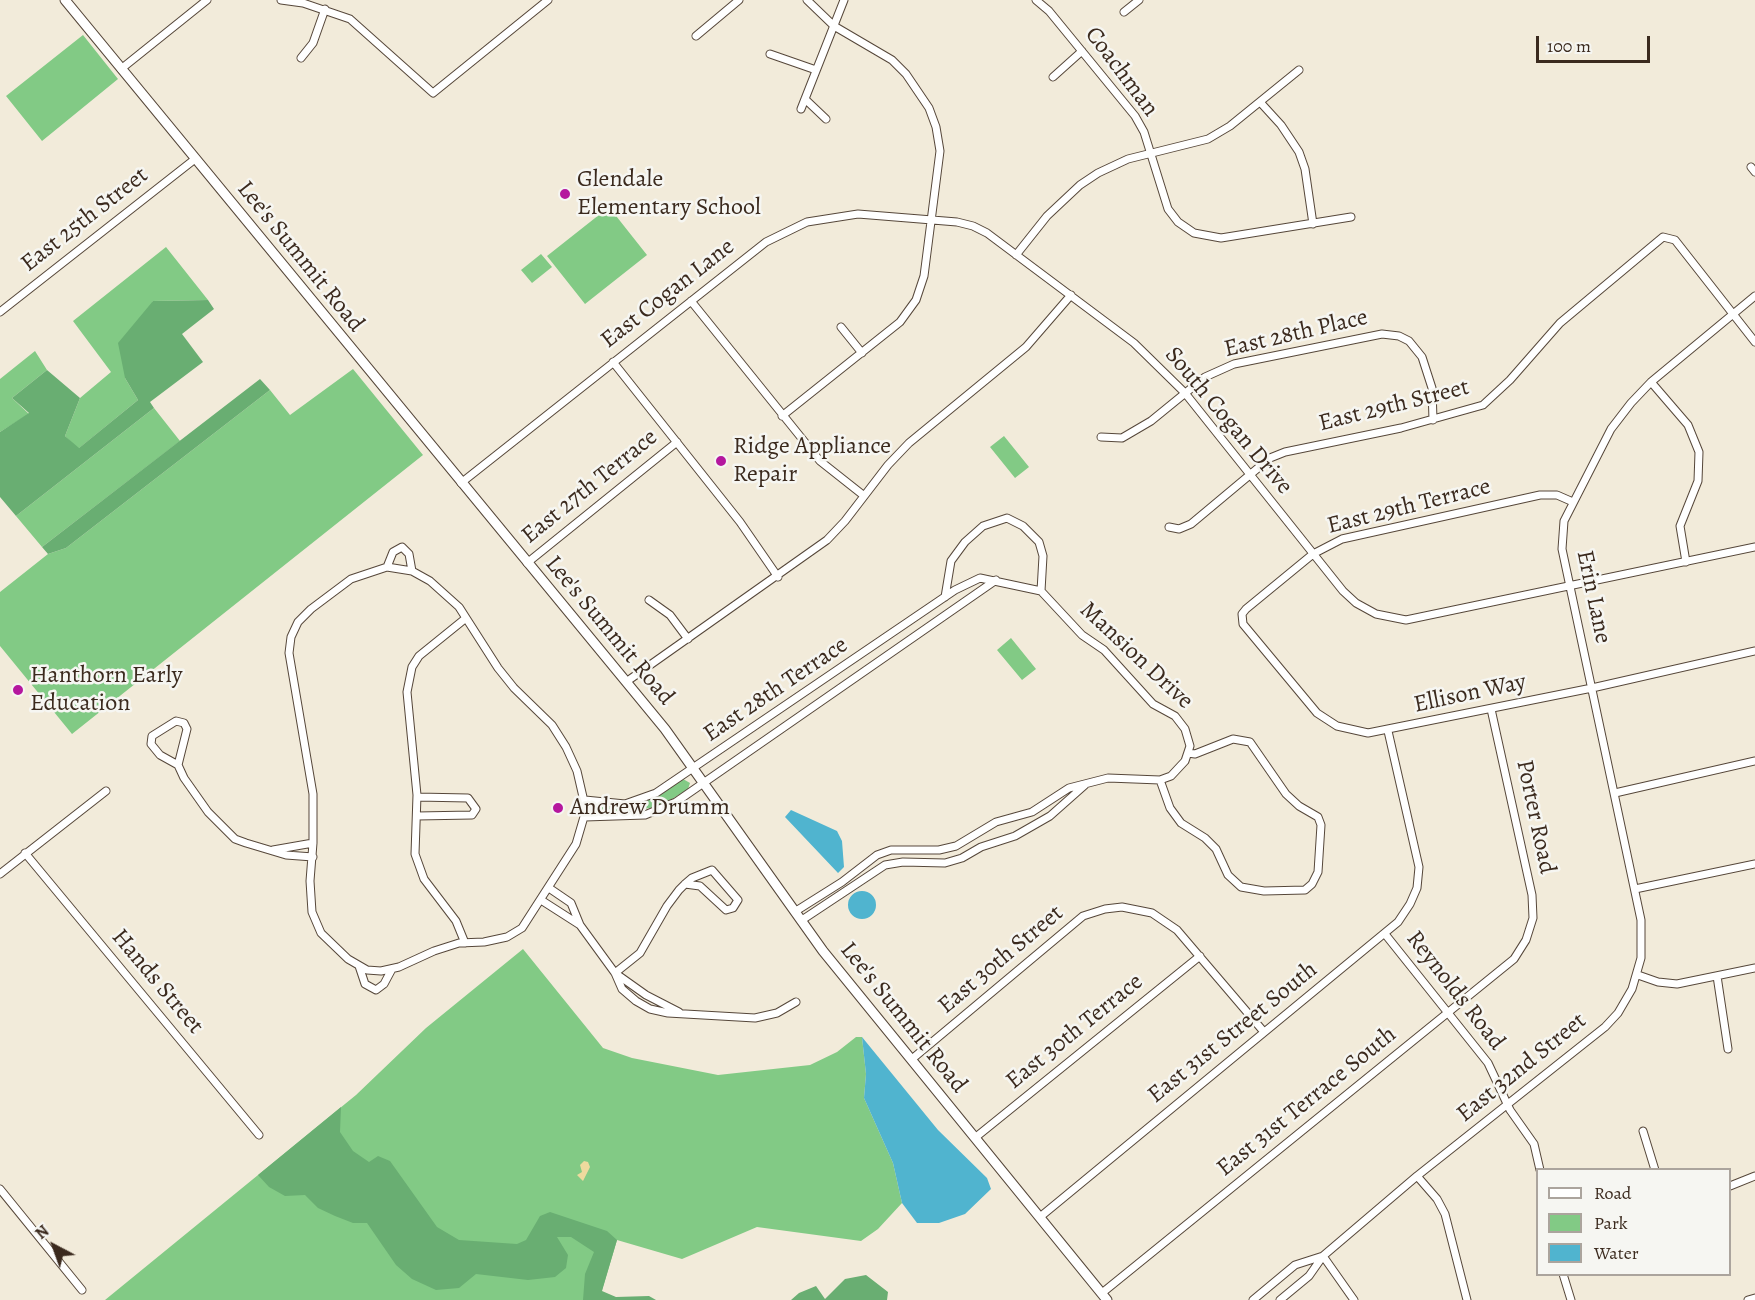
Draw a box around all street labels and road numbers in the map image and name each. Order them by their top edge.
street label: Coachman [1078,21,1164,123]
street label: East 25th Street [16,161,154,279]
street label: Lee's Summit Road [230,176,370,338]
street label: East Cogan Lane [595,233,741,355]
street label: East 28th Place [1221,303,1371,365]
street label: South Cogan Drive [1158,341,1298,501]
street label: East 29th Street [1316,373,1472,439]
street label: East 27th Terrace [516,423,664,551]
street label: East 29th Terrace [1324,473,1494,541]
street label: Erin Lane [1569,548,1617,646]
street label: Lee's Summit Road [538,550,680,712]
street label: Mansion Drive [1073,596,1199,716]
street label: East 28th Terrace [698,631,854,749]
street label: Ellison Way [1411,668,1529,720]
street label: Porter Road [1509,757,1561,877]
street label: East 30th Street [933,899,1069,1021]
street label: Hands Street [105,924,209,1040]
street label: Reynolds Road [1399,926,1511,1056]
street label: Lee's Summit Road [833,937,973,1099]
street label: East 31st Street South [1143,956,1323,1110]
street label: East 30th Terrace [1001,968,1149,1096]
street label: East 32nd Street [1451,1007,1593,1129]
street label: East 31st Terrace South [1211,1021,1403,1183]

